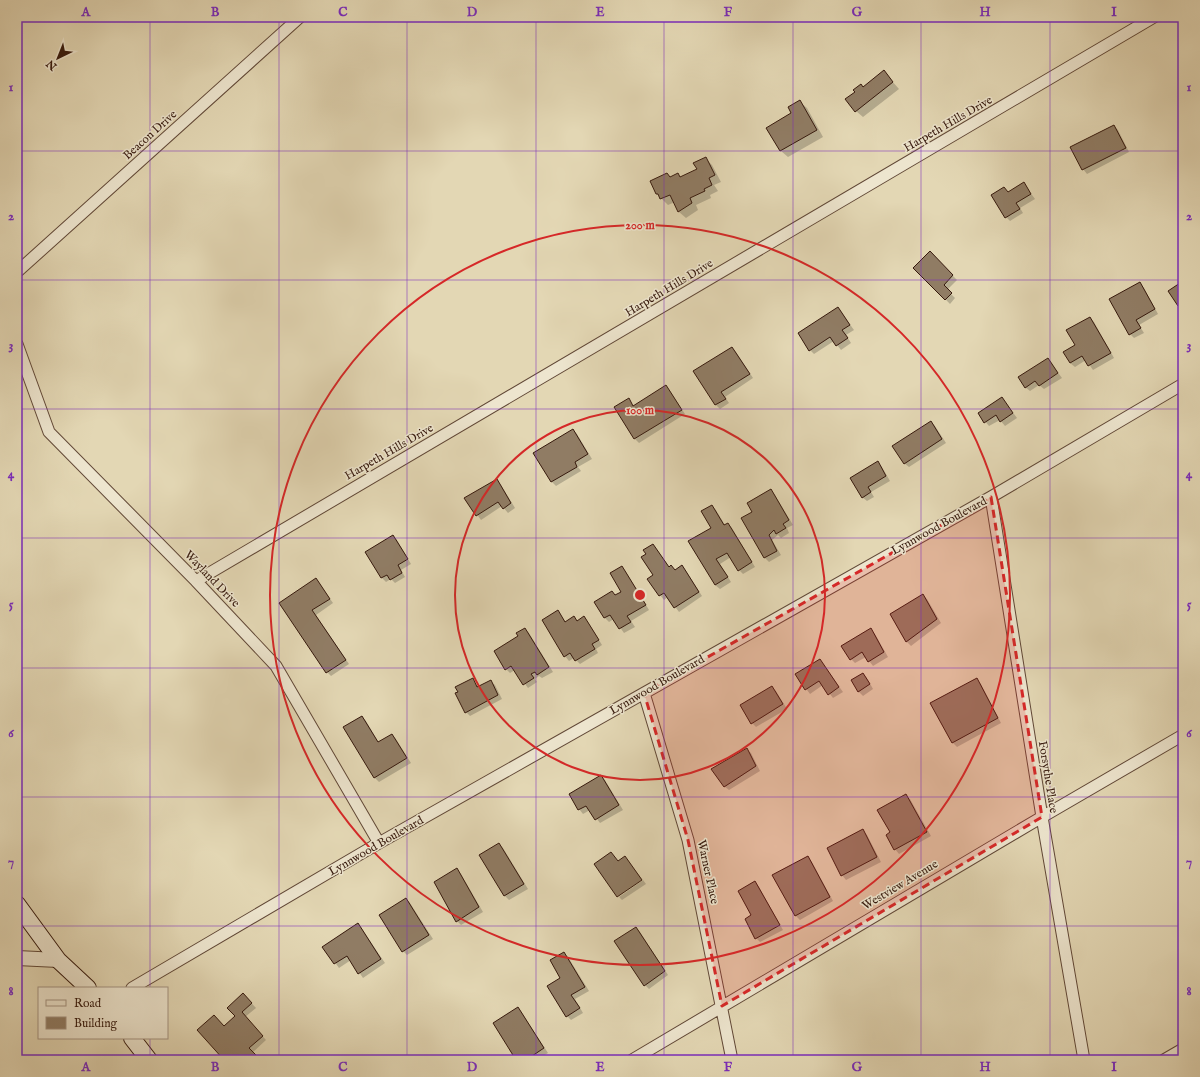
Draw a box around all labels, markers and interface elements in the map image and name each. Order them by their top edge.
text: A [81,4,92,21]
text: B [211,4,220,21]
text: C [338,4,348,21]
text: D [467,4,478,21]
text: E [595,4,605,21]
text: F [724,4,733,21]
text: G [852,4,863,21]
text: H [979,4,991,21]
text: I [1111,4,1117,21]
north arrow [38,38,78,78]
text: N [43,56,61,74]
text: 1 [9,79,14,96]
text: 1 [1187,79,1192,96]
street label: Harpeth Hills Drive [901,92,996,156]
street label: Beacon Drive [120,107,180,163]
text: 2 [8,208,14,225]
text: 2 [1186,208,1192,225]
text: 200 m [625,218,655,233]
street label: Harpeth Hills Drive [622,256,717,321]
text: 3 [9,337,14,354]
text: 3 [1187,337,1192,354]
text: 100 m [626,403,655,418]
street label: Harpeth Hills Drive [342,420,437,484]
text: 4 [8,466,15,483]
text: 4 [1186,466,1193,483]
street label: Lynnwood Boulevard [888,493,990,559]
street label: Wayland Drive [181,547,243,611]
centre of rings [633,588,647,602]
text: 5 [9,596,14,613]
text: 5 [1187,596,1192,613]
street label: Lynnwood Boulevard [607,651,708,718]
text: 6 [8,725,14,742]
text: 6 [1186,725,1192,742]
street label: Forsythe Place [1035,740,1061,815]
street label: Lynnwood Boulevard [326,812,427,879]
street label: Warner Place [694,839,722,906]
text: 7 [8,854,14,871]
text: 7 [1186,854,1192,871]
street label: Westview Avenue [859,856,941,914]
text: 8 [8,983,14,1000]
text: 8 [1186,983,1192,1000]
legend [38,987,168,1039]
text: Road [74,996,102,1011]
text: Building [74,1016,118,1031]
text: A [81,1059,92,1076]
text: B [211,1059,220,1076]
text: C [338,1059,348,1076]
text: D [467,1059,478,1076]
text: E [595,1059,605,1076]
text: F [724,1059,733,1076]
text: G [852,1059,863,1076]
text: H [979,1059,991,1076]
text: I [1111,1059,1117,1076]

